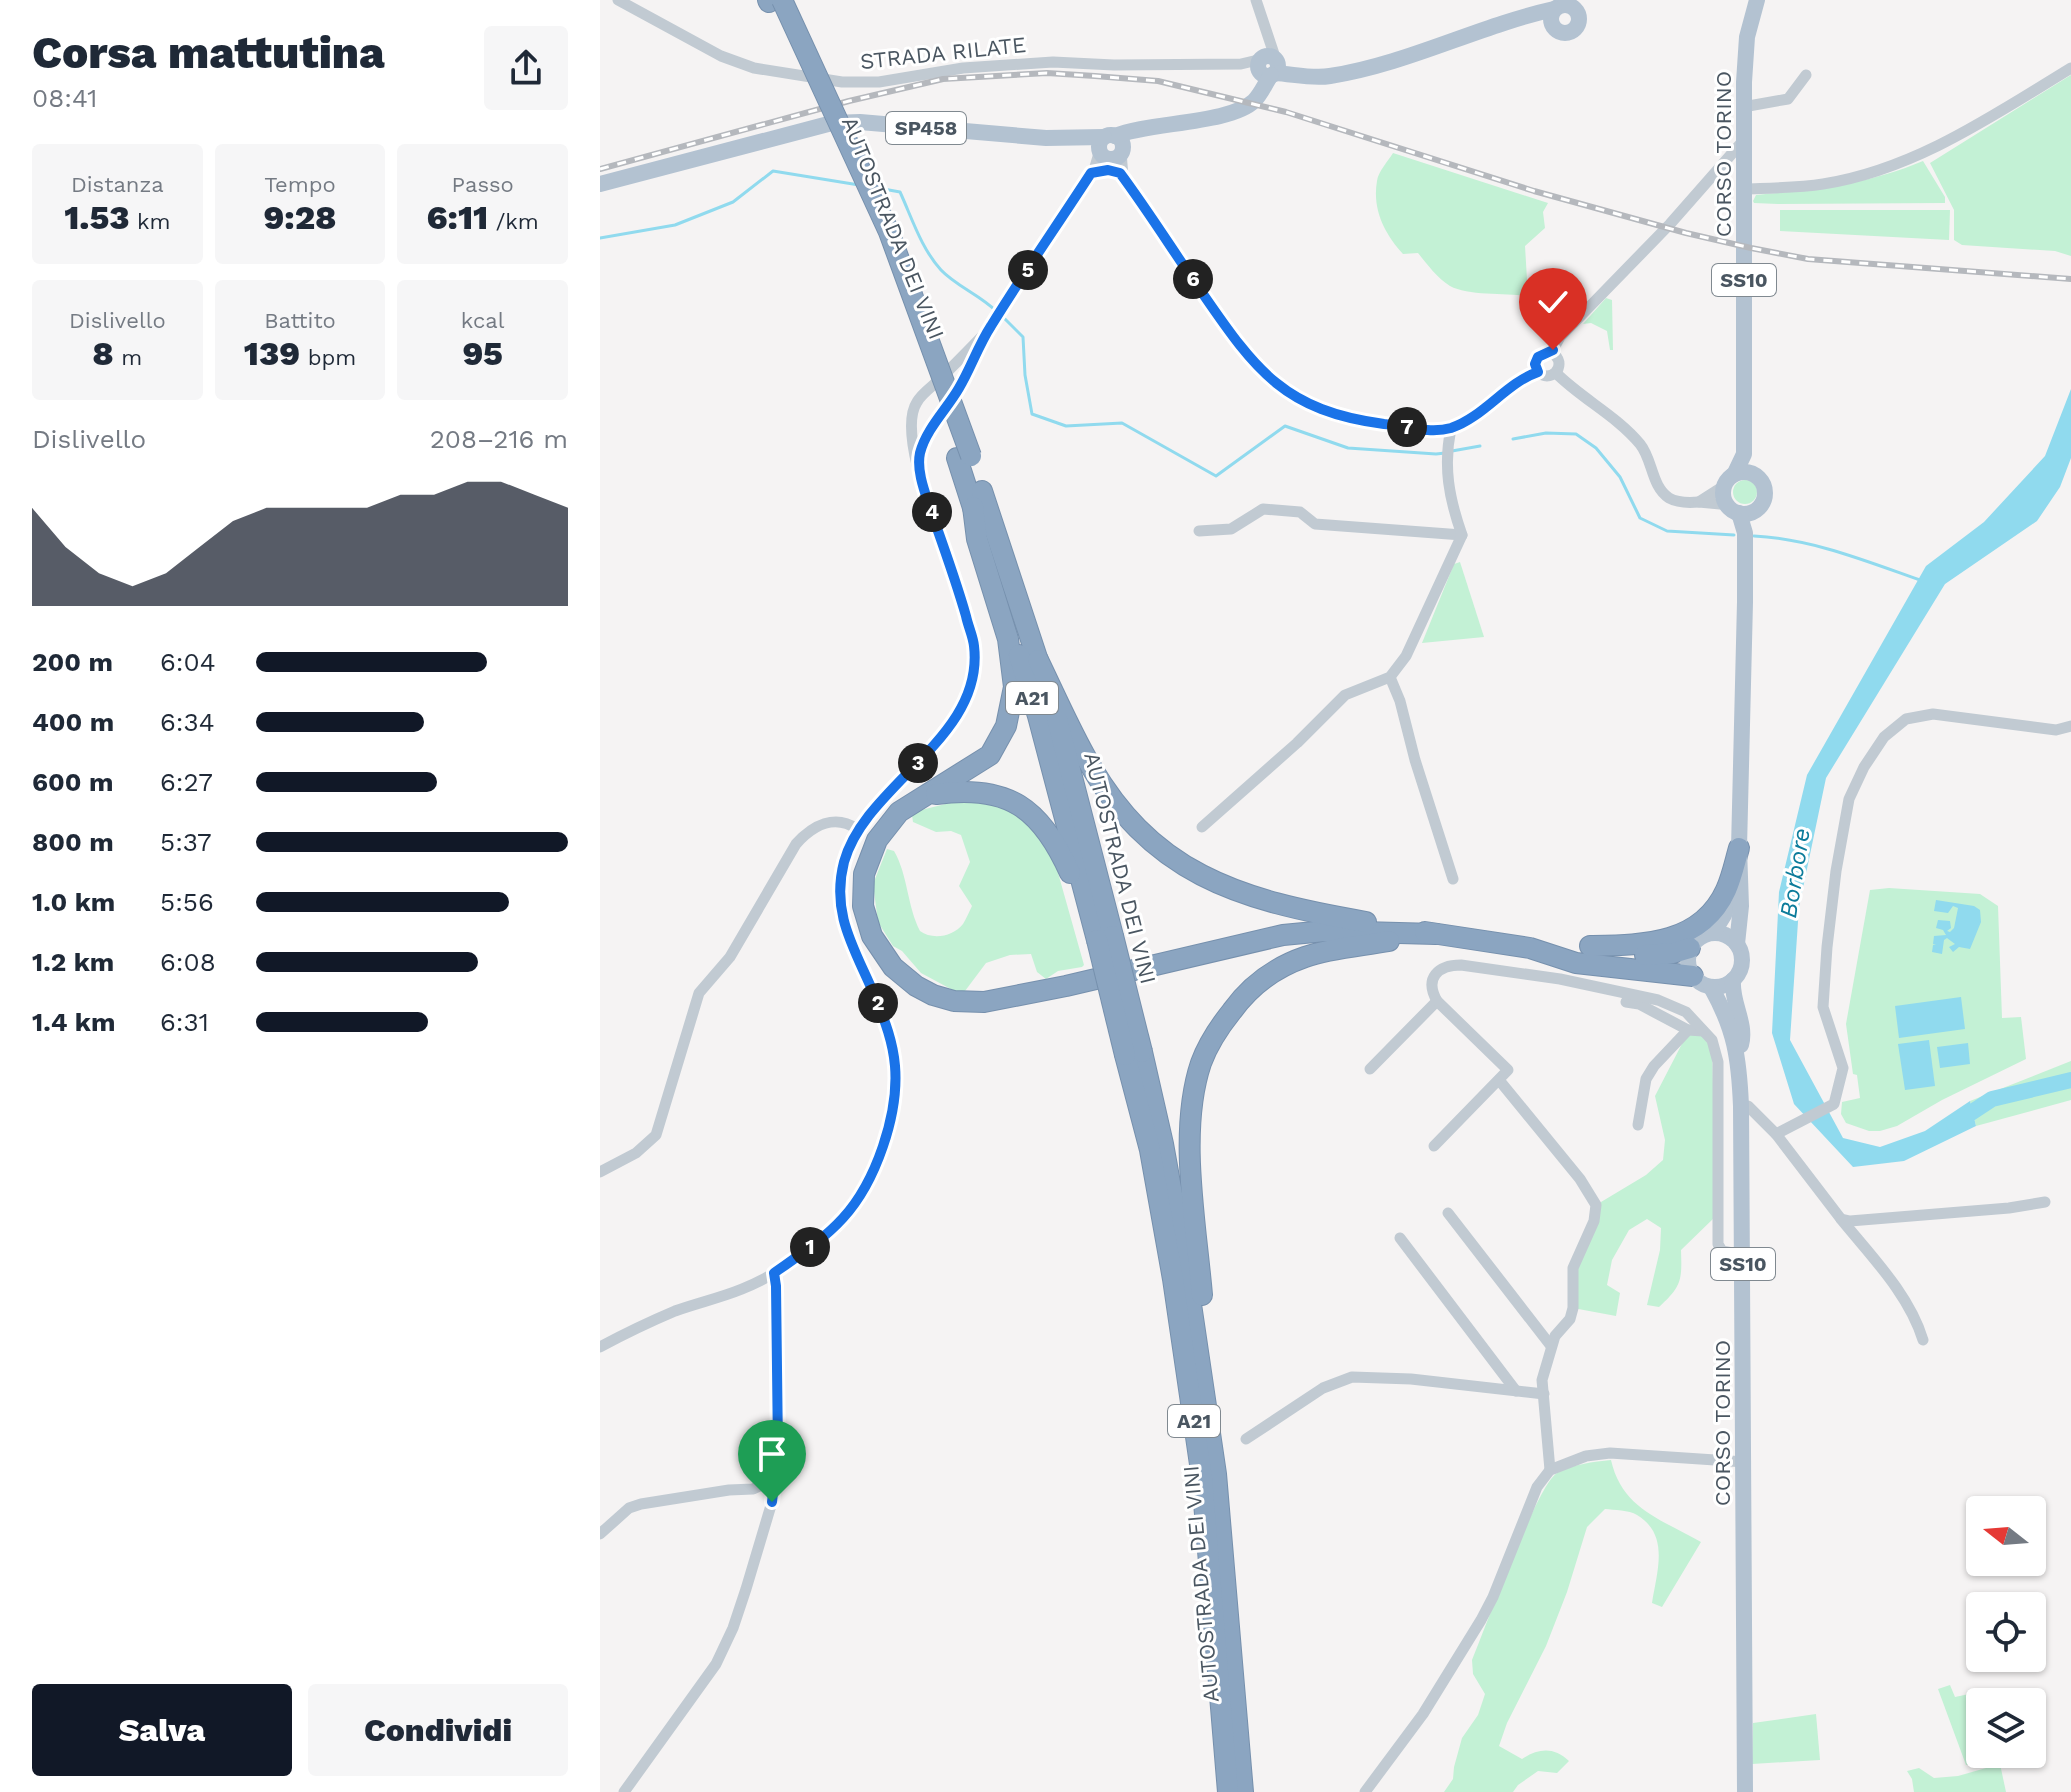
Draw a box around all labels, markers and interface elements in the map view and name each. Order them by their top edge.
button: share [484,26,568,110]
text: Corsa mattutina [32,27,385,79]
street label: STRADA RILATE [859,32,1027,74]
street label: CORSO TORINO [1711,71,1736,237]
text: 08:41 [32,83,98,113]
road number: SP458 [886,112,966,144]
street label: AUTOSTRADA DEI VINI [837,113,949,343]
text: Distanza [71,172,164,197]
text: Tempo [264,172,336,197]
text: Passo [452,172,514,197]
text: 1.53 [64,197,130,237]
text: 9:28 [263,197,337,237]
text: 6:11 [427,197,488,237]
text: km [130,209,171,234]
text: /km [488,209,539,234]
pin: 5 [1008,250,1048,290]
text: 5 [1022,257,1034,282]
pin: 6 [1173,259,1213,299]
road number: SS10 [1712,264,1776,296]
text: 6 [1186,266,1200,291]
pin [1519,268,1587,350]
icon: check [1531,280,1575,324]
text: Dislivello [69,308,166,333]
text: Battito [264,308,336,333]
text: kcal [461,308,504,333]
text: 8 [92,333,114,373]
text: 139 [244,333,300,373]
text: 95 [462,333,503,373]
text: m [114,345,142,370]
text: bpm [300,345,356,370]
pin: 7 [1387,407,1427,447]
text: 7 [1400,414,1414,439]
text: Dislivello [32,424,146,454]
text: 208–216 m [430,424,568,454]
pin: 4 [912,492,952,532]
text: 4 [925,499,939,524]
text: 200 m [32,647,113,677]
text: 6:04 [160,647,216,677]
road number: A21 [1006,682,1058,714]
text: 400 m [32,707,114,737]
text: 6:34 [160,707,215,737]
pin: 3 [898,743,938,783]
text: 3 [911,750,925,775]
street label: AUTOSTRADA DEI VINI [1079,750,1161,986]
text: 600 m [32,767,113,797]
text: 6:27 [160,767,213,797]
water label: Borbore [1774,826,1816,920]
text: 800 m [32,827,114,857]
text: 5:37 [160,827,212,857]
text: 1.0 km [32,887,115,917]
text: 5:56 [160,887,214,917]
text: 1.2 km [32,947,114,977]
text: 6:08 [160,947,216,977]
pin: 2 [858,983,898,1023]
text: 2 [871,990,885,1015]
text: 1.4 km [32,1007,116,1037]
text: 6:31 [160,1007,209,1037]
pin: 1 [790,1227,830,1267]
text: 1 [805,1234,815,1259]
road number: SS10 [1711,1248,1775,1280]
street label: CORSO TORINO [1710,1340,1735,1506]
road number: A21 [1168,1405,1220,1437]
pin [738,1420,806,1502]
icon: arrive [750,1432,794,1476]
street label: AUTOSTRADA DEI VINI [1178,1464,1224,1704]
north arrow [1966,1496,2046,1576]
map controls [1966,1496,2046,1768]
button: locate [1966,1592,2046,1672]
button: Salva [32,1684,292,1776]
button: Condividi [308,1684,568,1776]
button: layers [1966,1688,2046,1768]

